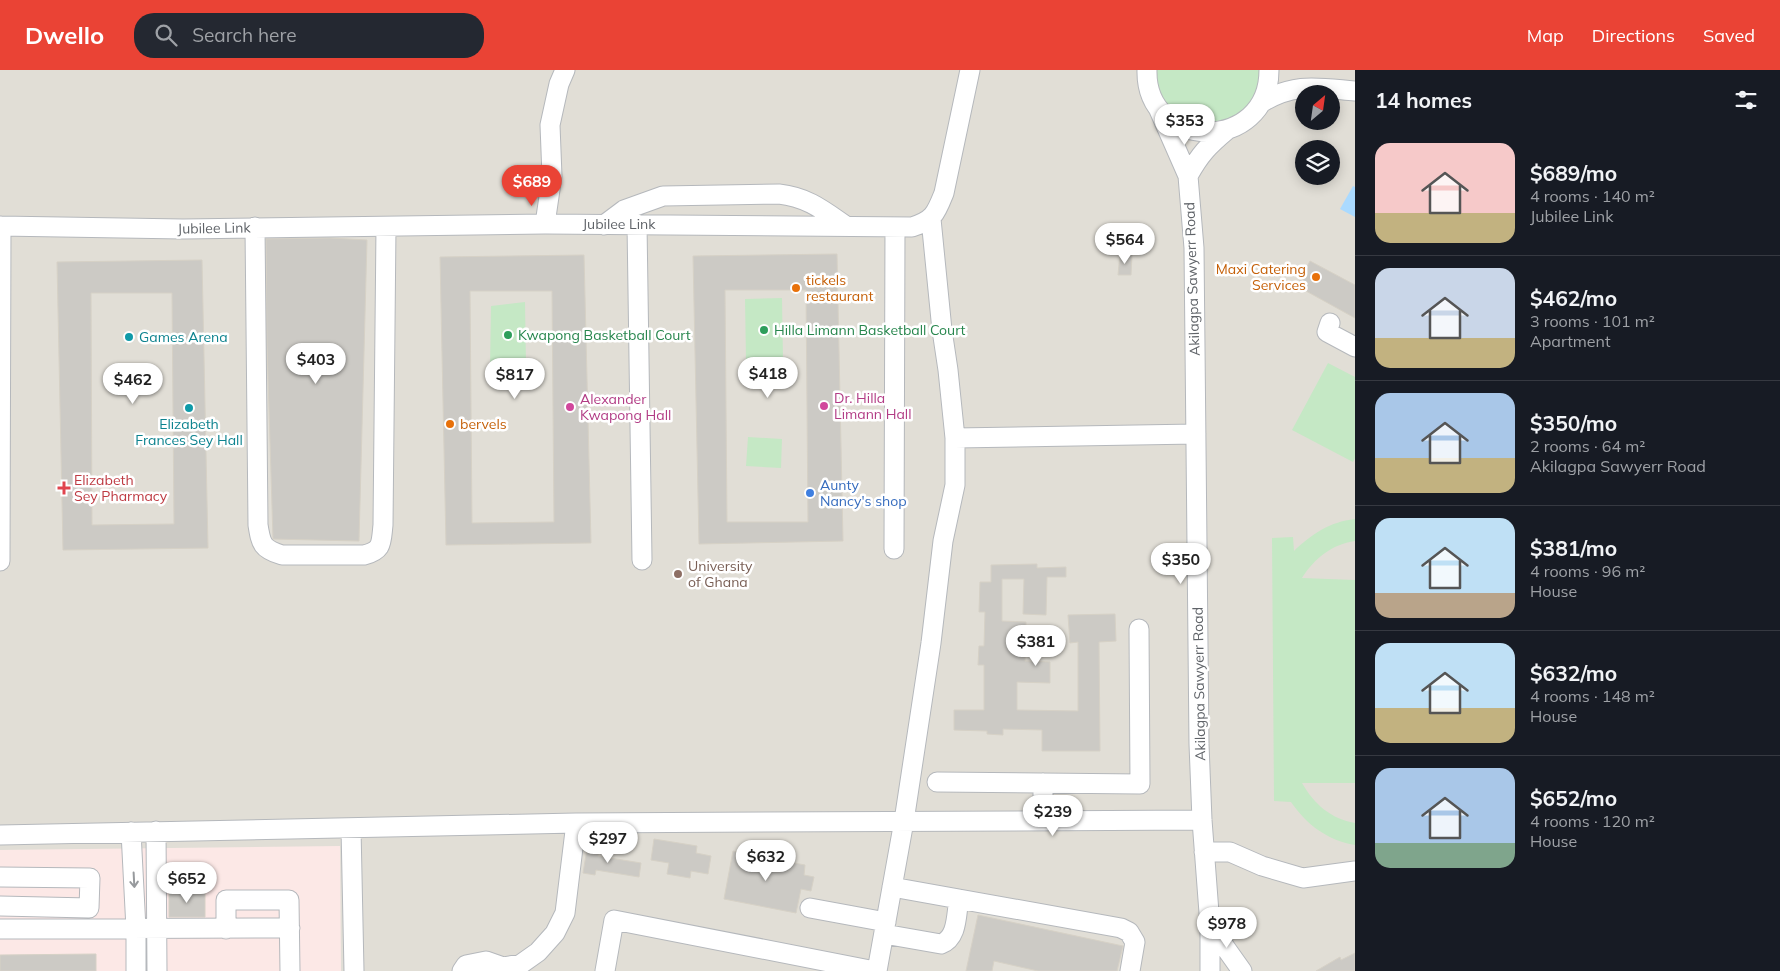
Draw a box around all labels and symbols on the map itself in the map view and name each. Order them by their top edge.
north arrow [1295,85,1340,130]
pin: $353 [1155,104,1215,146]
pin: $689 [502,164,562,207]
street label: Akilagpa Sawyerr Road [1180,202,1204,356]
street label: Jubilee Link [582,215,656,233]
street label: Jubilee Link [177,218,251,238]
pin: $564 [1095,222,1155,265]
place label: Maxi Catering Services [1216,260,1306,294]
place label: tickels restaurant [806,271,873,305]
marker: Maxi Catering Services [1310,271,1322,283]
marker: tickels restaurant [790,282,802,294]
place label: Hilla Limann Basketball Court [774,321,966,339]
marker: Hilla Limann Basketball Court [758,324,770,336]
place label: Kwapong Basketball Court [518,326,691,344]
place label: Games Arena [139,328,228,346]
marker: Kwapong Basketball Court [502,329,514,341]
marker: Games Arena [123,331,135,343]
pin: $403 [286,342,346,385]
pin: $418 [738,356,798,399]
pin: $817 [485,358,545,400]
pin: $462 [103,362,163,405]
place label: Dr. Hilla Limann Hall [834,389,912,423]
place label: Alexander Kwapong Hall [580,390,671,424]
marker: Dr. Hilla Limann Hall [818,400,830,412]
marker: Alexander Kwapong Hall [564,401,576,413]
marker: Elizabeth Frances Sey Hall [183,402,195,414]
place label: Elizabeth Frances Sey Hall [135,415,243,449]
place label: bervels [460,415,507,433]
marker: bervels [444,418,456,430]
place label: Elizabeth Sey Pharmacy [74,471,168,505]
place label: Aunty Nancy's shop [820,476,907,510]
marker: Elizabeth Sey Pharmacy [58,482,70,494]
marker: Aunty Nancy's shop [804,487,816,499]
pin: $350 [1151,542,1211,585]
place label: University of Ghana [688,557,753,591]
marker: University of Ghana [672,568,684,580]
street label: Akilagpa Sawyerr Road [1189,607,1209,761]
pin: $381 [1006,624,1066,667]
pin: $239 [1023,794,1083,837]
pin: $297 [578,822,638,864]
pin: $632 [736,840,796,882]
pin: $652 [157,862,217,904]
one-way arrow [129,872,138,888]
pin: $978 [1197,906,1257,949]

